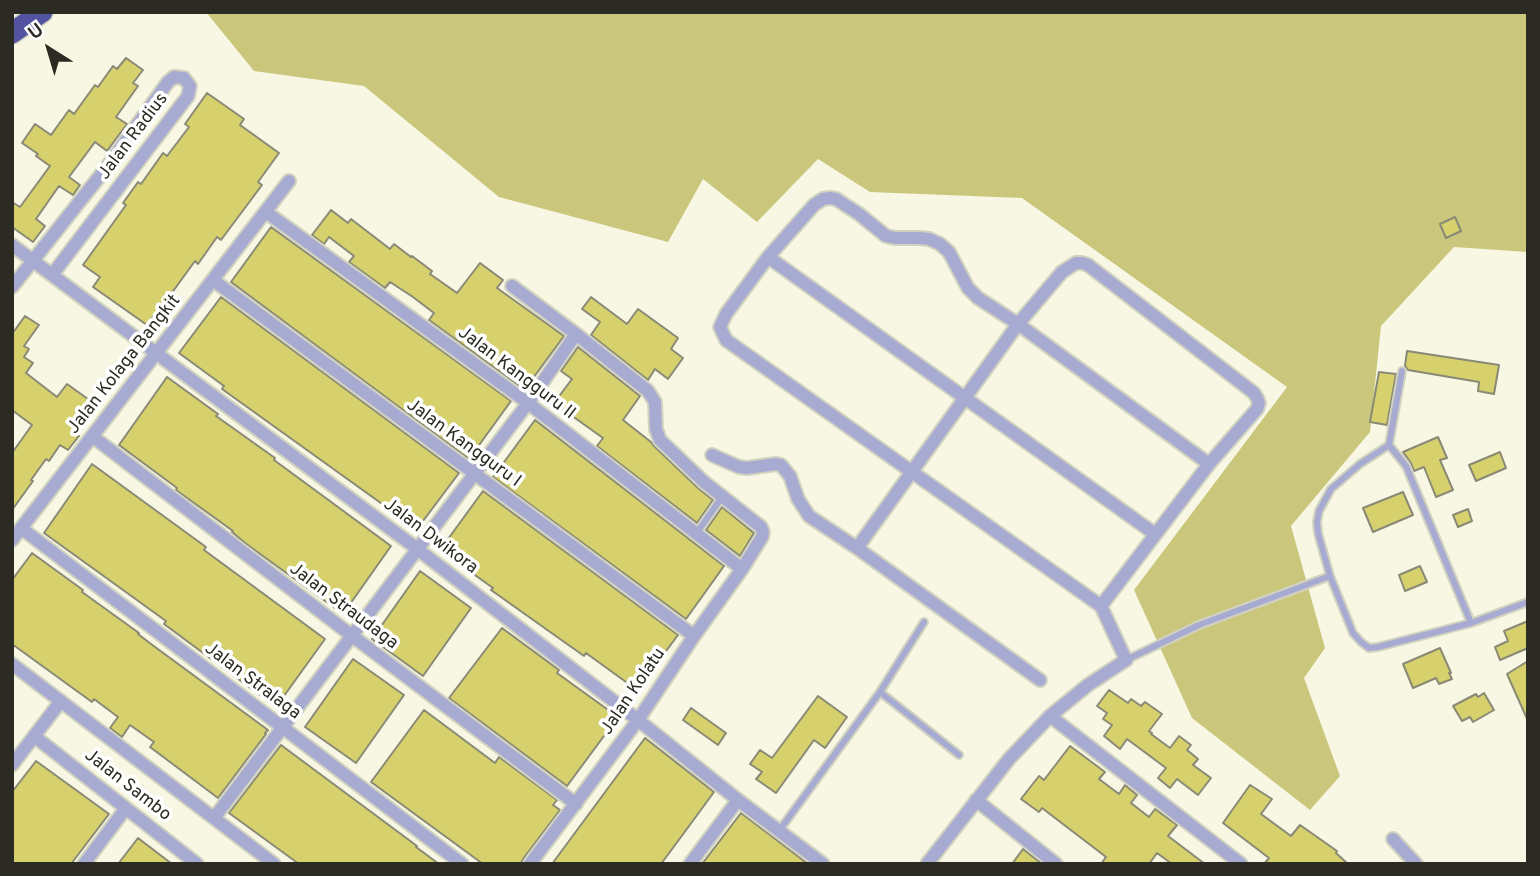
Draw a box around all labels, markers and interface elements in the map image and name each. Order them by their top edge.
north arrow [14,14,84,84]
text: U [24,19,49,46]
street label: Jalan Radius [94,89,174,185]
street label: Jalan Kolaga Bangkit [64,291,186,439]
street label: Jalan Kangguru II [453,323,579,425]
street label: Jalan Kangguru I [401,395,525,493]
street label: Jalan Dwikora [378,494,482,580]
street label: Jalan Straudaga [284,559,402,655]
street label: Jalan Stralaga [200,639,304,725]
street label: Jalan Kolatu [597,645,671,739]
street label: Jalan Sambo [79,745,175,827]

